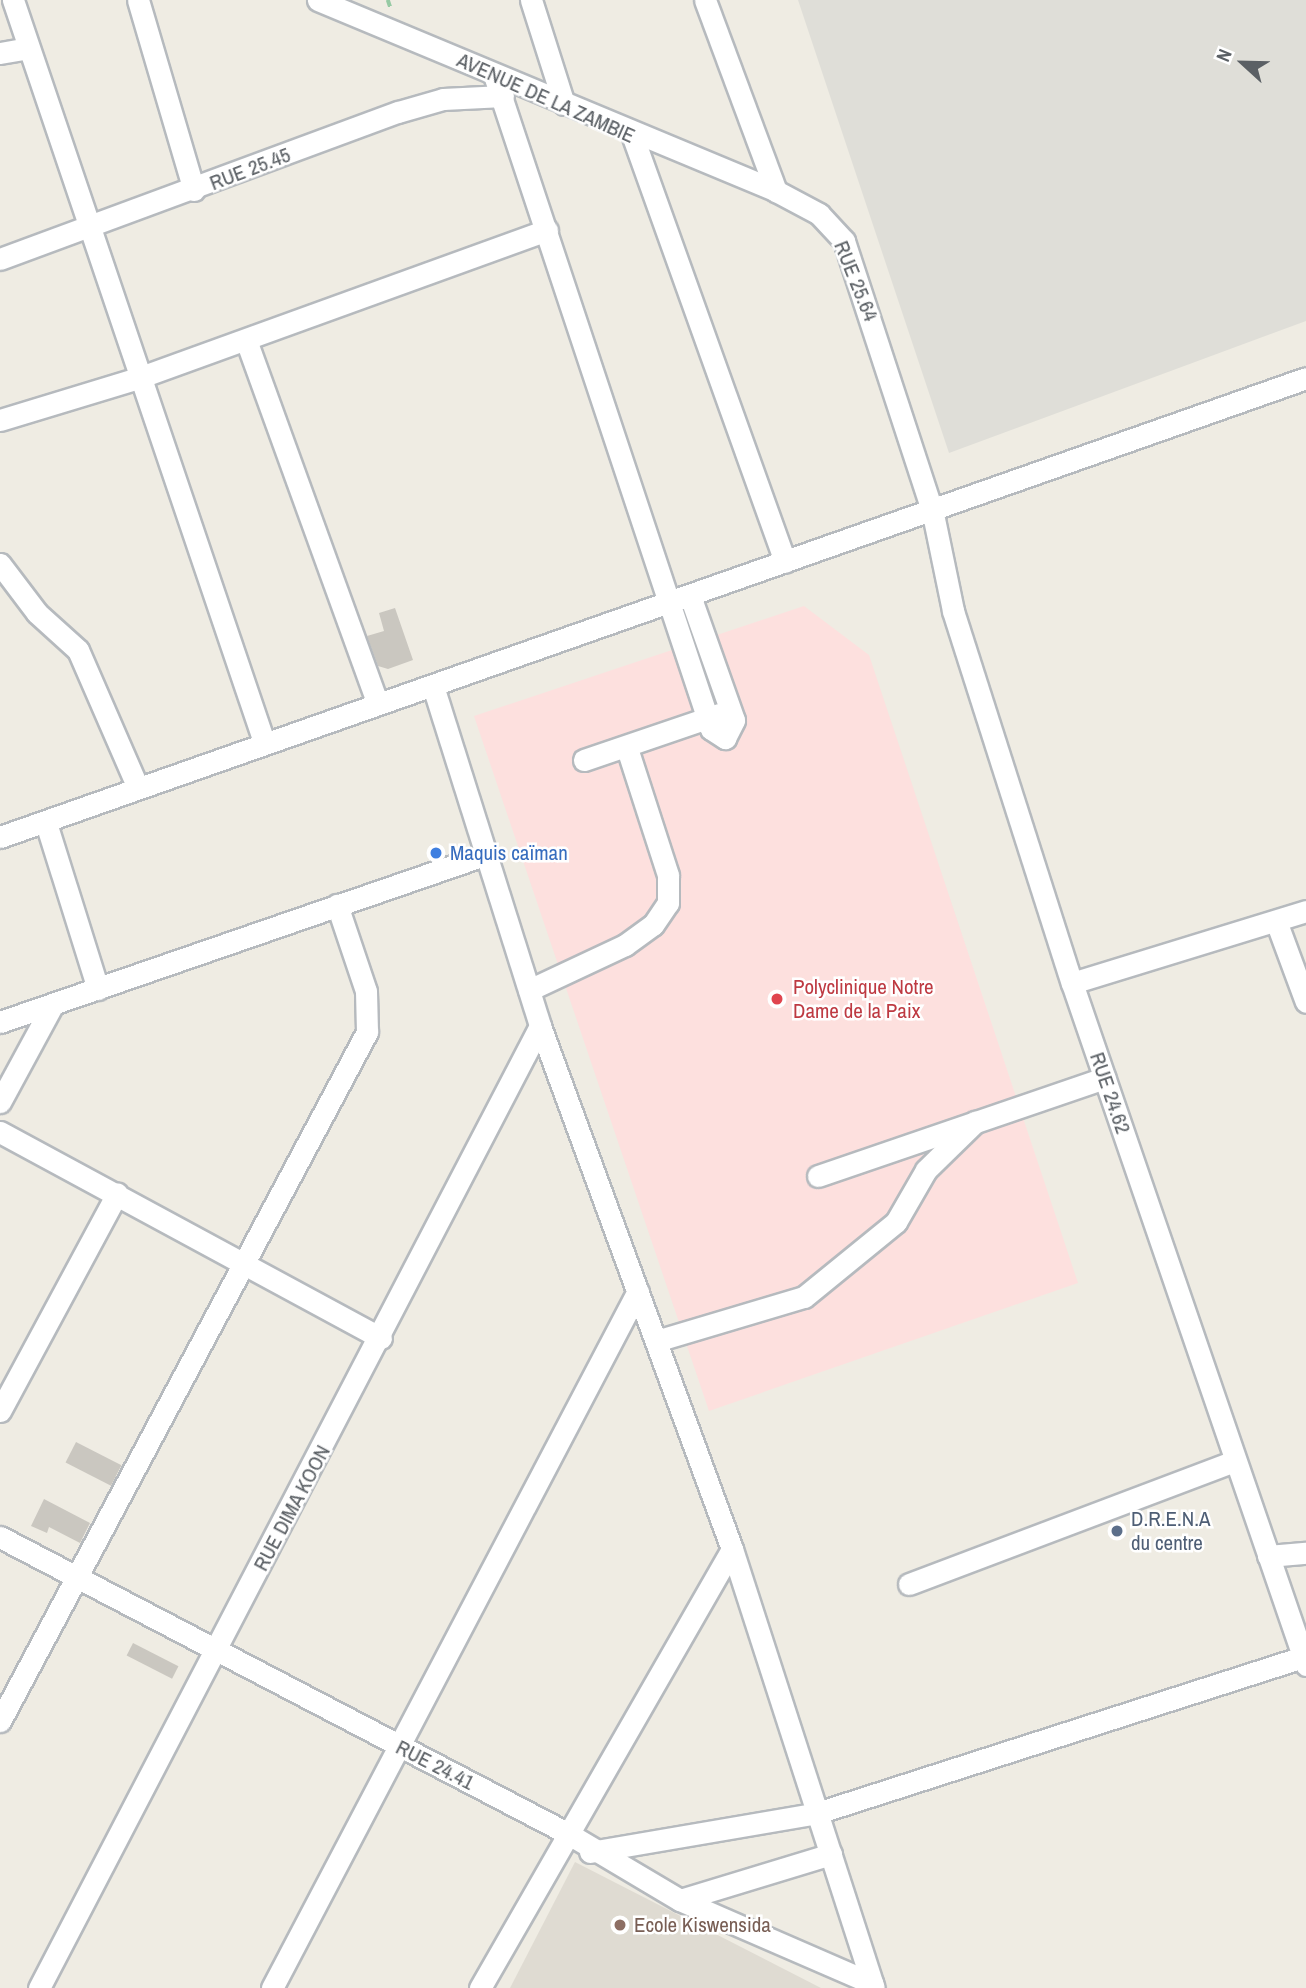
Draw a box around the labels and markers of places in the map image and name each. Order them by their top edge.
place label: Maquis caïman [450,840,568,866]
marker: Maquis caïman [428,845,444,861]
place label: Polyclinique Notre Dame de la Paix [793,974,934,1024]
marker: Polyclinique Notre Dame de la Paix [767,989,787,1009]
place label: D.R.E.N.A du centre [1131,1506,1210,1556]
marker: D.R.E.N.A du centre [1109,1523,1125,1539]
place label: Ecole Kiswensida [634,1912,771,1938]
marker: Ecole Kiswensida [612,1917,628,1933]

